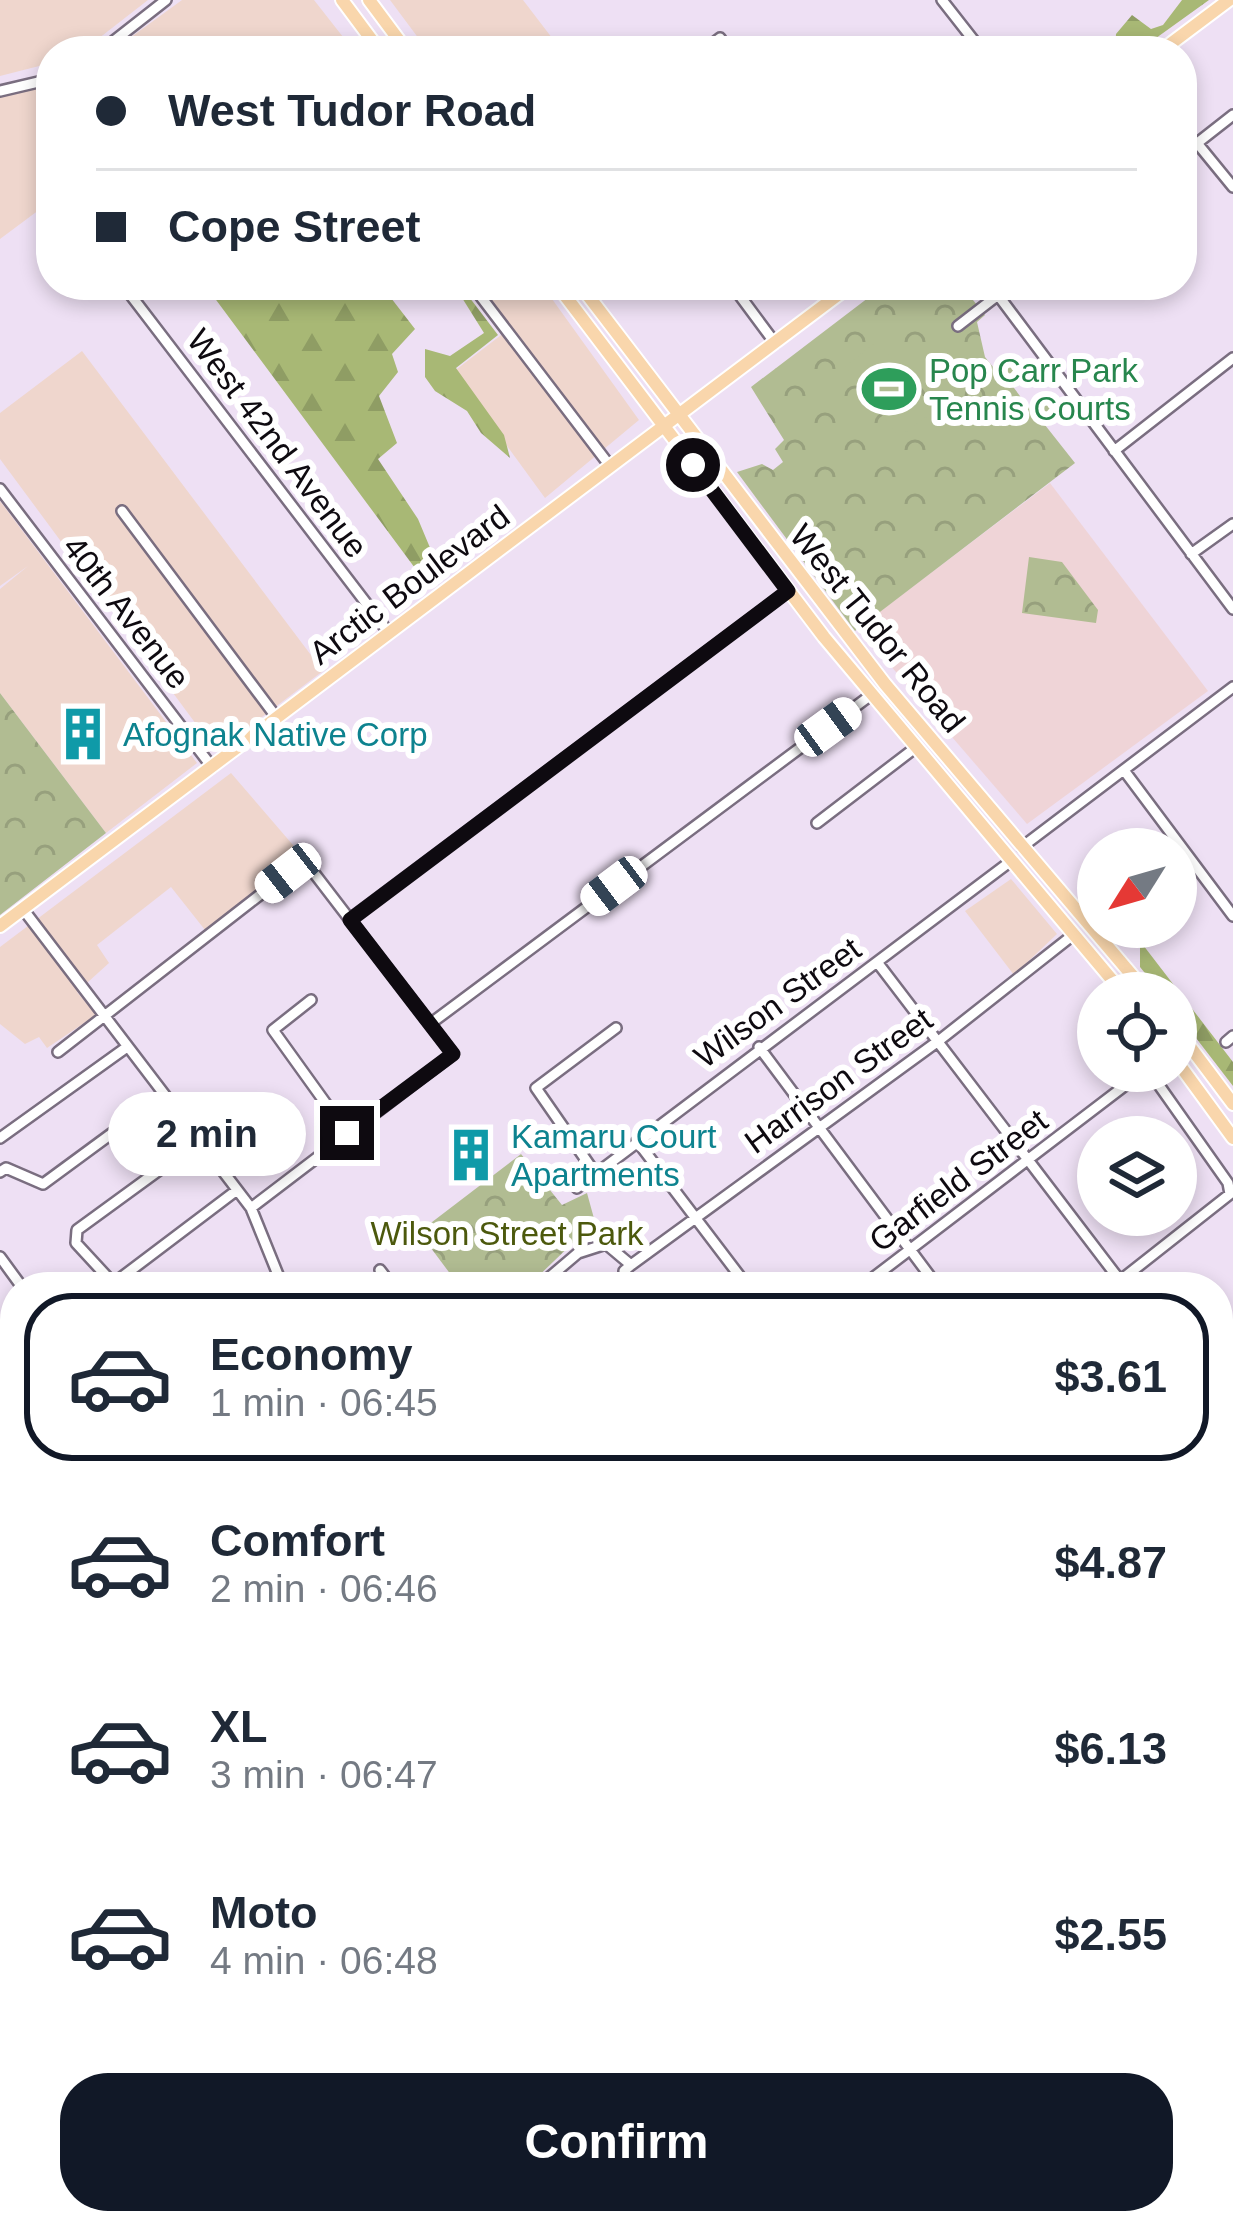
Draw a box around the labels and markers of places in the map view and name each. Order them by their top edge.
place label: Pop Carr Park Tennis Courts [929,352,1139,427]
sports icon: Pop Carr Park Tennis Courts [860,360,918,418]
building icon: Afognak Native Corp [54,705,112,763]
place label: Afognak Native Corp [123,716,428,753]
place label: Kamaru Court Apartments [511,1118,716,1193]
building icon: Kamaru Court Apartments [442,1126,500,1184]

